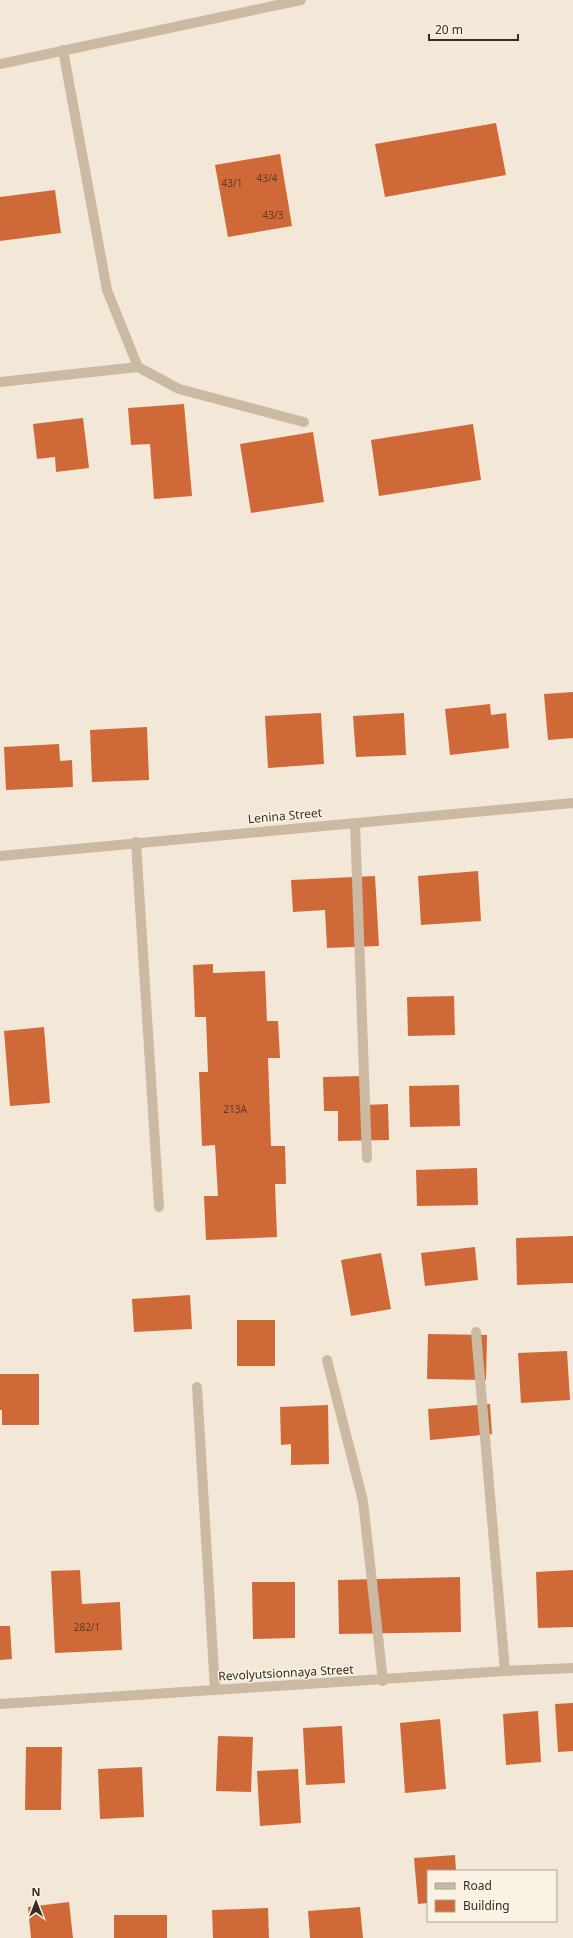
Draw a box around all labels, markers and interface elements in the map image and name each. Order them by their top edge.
scale bar [429,16,518,42]
text: 20 m [435,21,463,38]
house number: 43/4 [257,171,278,185]
house number: 43/1 [222,176,242,190]
house number: 43/3 [263,208,284,222]
street label: Lenina Street [247,804,323,827]
house number: 213А [223,1102,247,1116]
house number: 282/1 [74,1620,100,1634]
street label: Revolyutsionnaya Street [218,1660,355,1685]
legend [427,1870,557,1922]
text: Road [463,1877,492,1894]
north arrow [16,1882,56,1922]
text: N [32,1884,40,1899]
text: Building [463,1897,510,1914]

